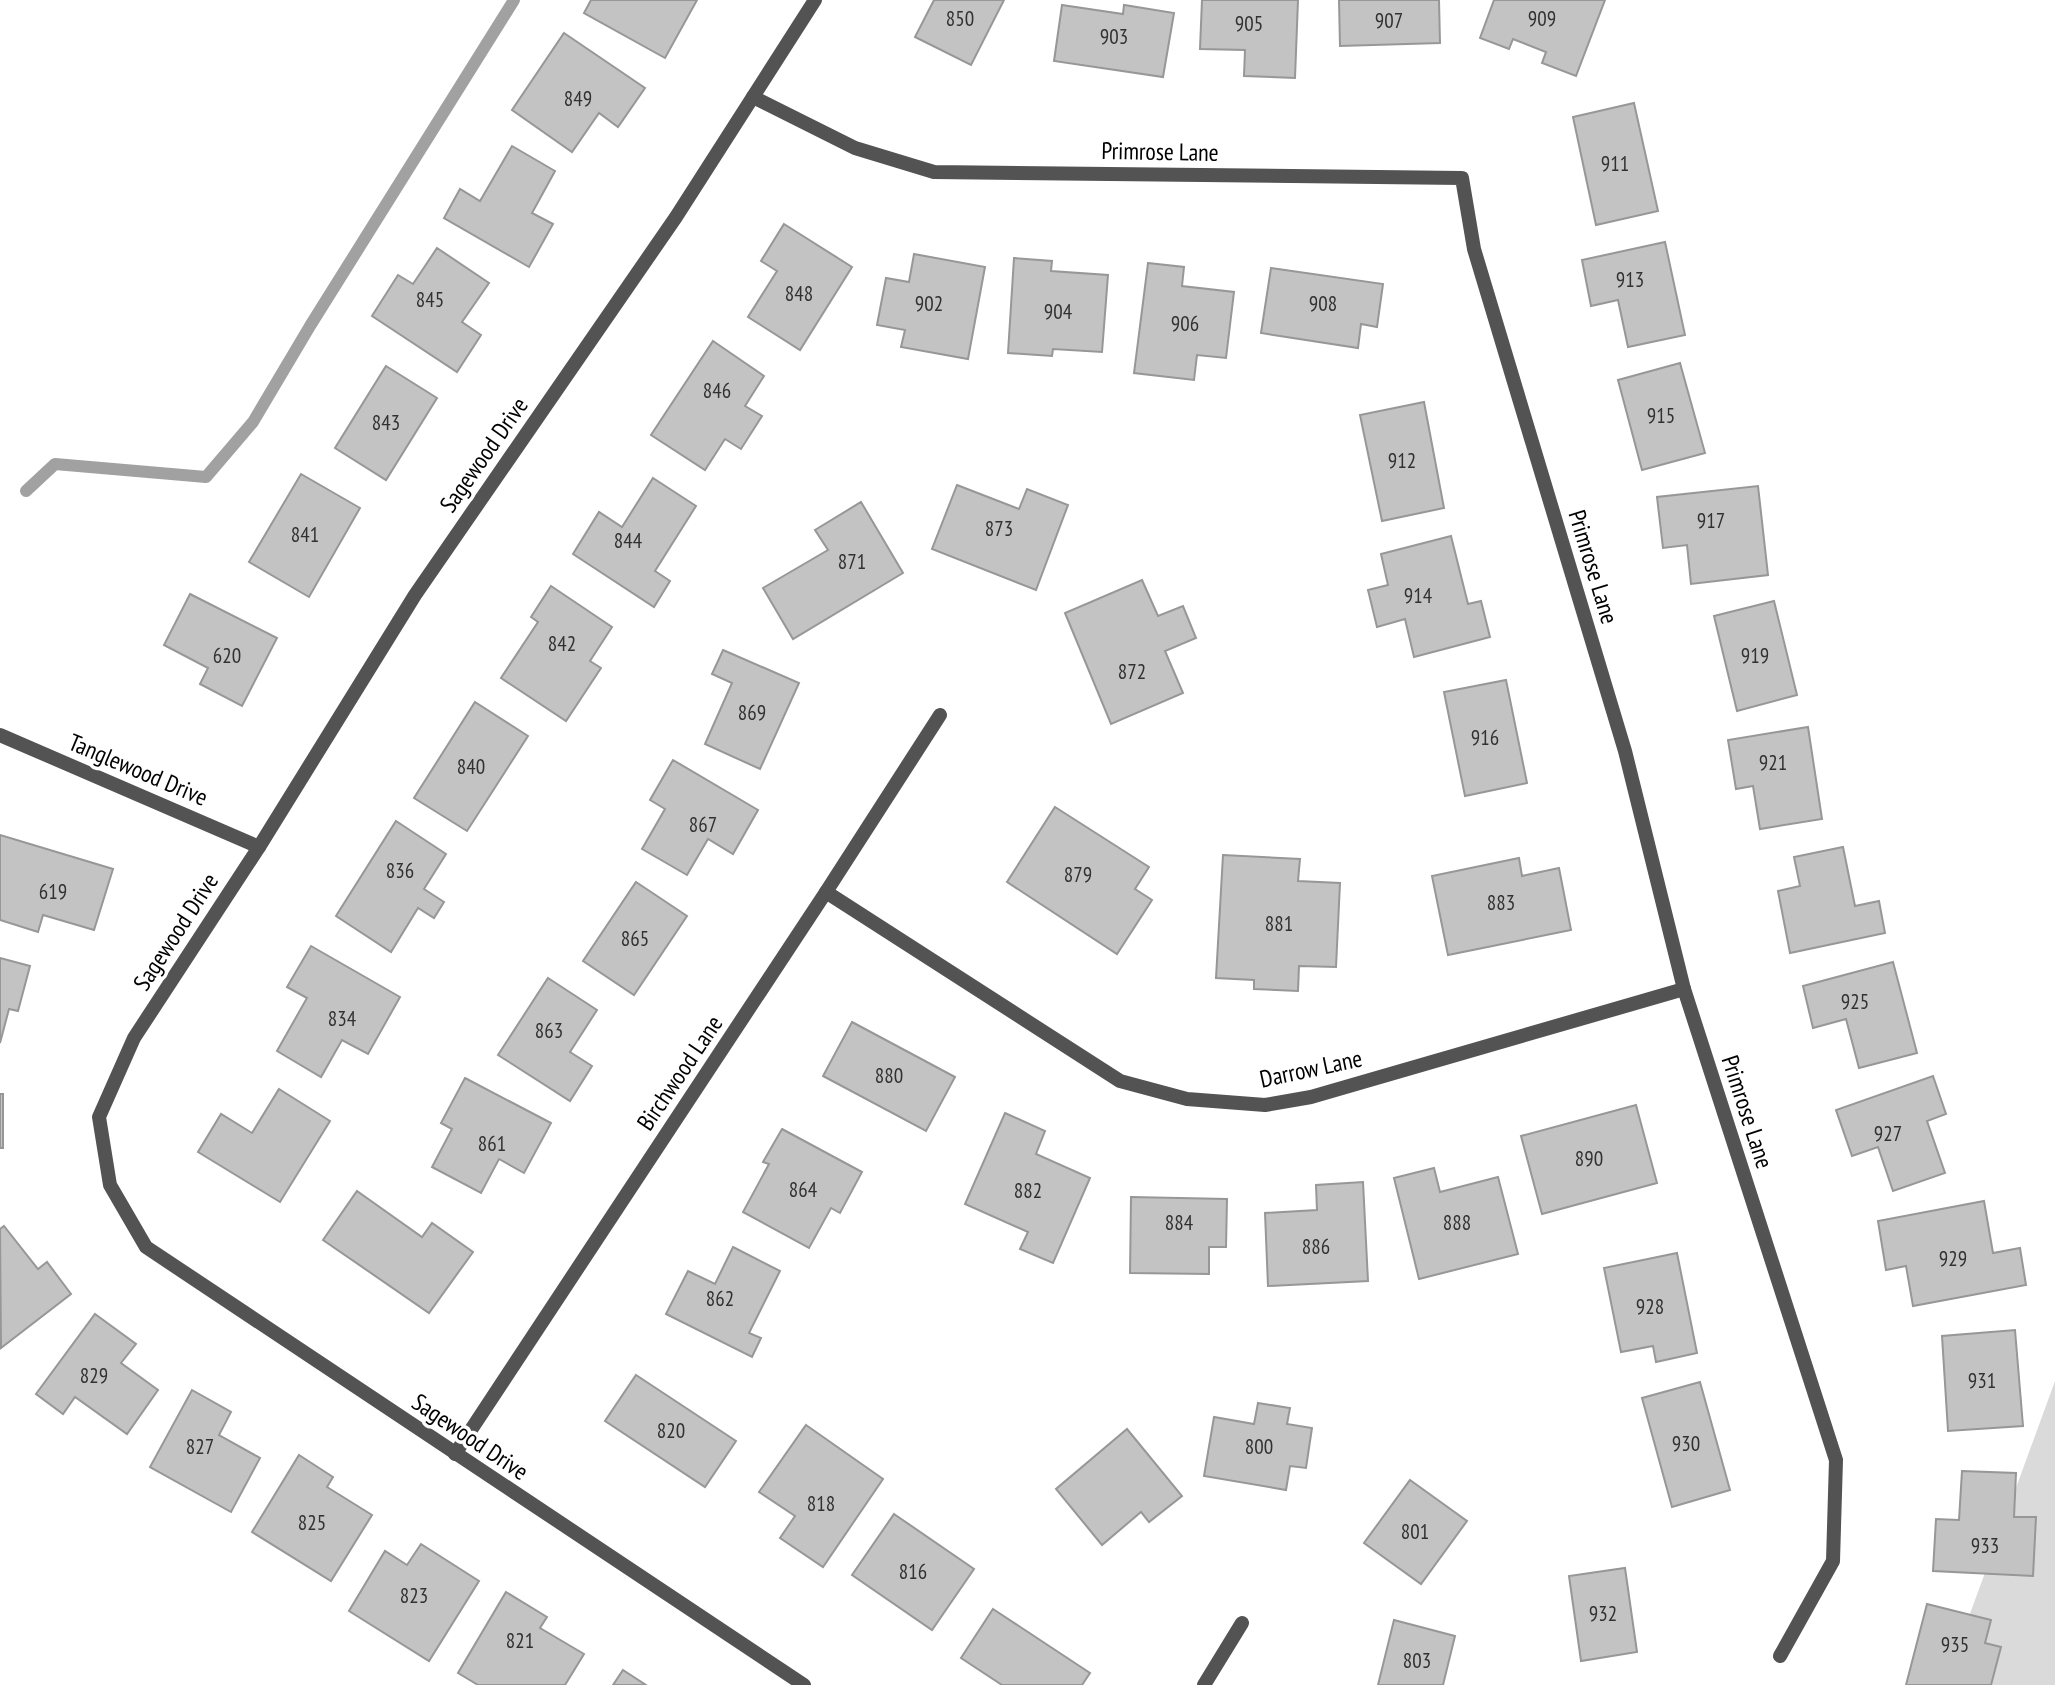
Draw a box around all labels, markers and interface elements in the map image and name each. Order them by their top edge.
house number: 850 [946,5,974,32]
house number: 909 [1528,5,1556,32]
house number: 907 [1375,7,1403,34]
house number: 905 [1235,10,1263,37]
house number: 903 [1100,23,1128,50]
house number: 849 [564,85,592,112]
street label: Primrose Lane [1101,135,1219,168]
house number: 911 [1601,150,1629,177]
house number: 913 [1616,266,1644,293]
house number: 848 [785,280,813,307]
house number: 845 [416,286,444,313]
house number: 902 [915,290,943,317]
house number: 908 [1309,290,1337,317]
house number: 904 [1044,298,1073,325]
house number: 906 [1171,310,1199,337]
house number: 846 [703,377,731,404]
street label: Sagewood Drive [433,391,535,518]
house number: 915 [1647,402,1675,429]
house number: 843 [372,409,400,436]
house number: 912 [1388,447,1416,474]
street label: Primrose Lane [1562,506,1625,627]
house number: 917 [1697,507,1725,534]
house number: 873 [985,515,1013,542]
house number: 841 [291,521,319,548]
house number: 844 [614,527,643,554]
house number: 871 [838,548,866,575]
house number: 914 [1404,582,1433,609]
house number: 842 [548,630,576,657]
house number: 620 [213,642,241,669]
house number: 919 [1741,642,1769,669]
house number: 872 [1118,658,1146,685]
house number: 869 [738,699,766,726]
house number: 916 [1471,724,1499,751]
street label: Tanglewood Drive [64,726,212,813]
house number: 921 [1759,749,1787,776]
house number: 840 [457,753,485,780]
house number: 867 [689,811,717,838]
house number: 836 [386,857,414,884]
house number: 879 [1064,861,1092,888]
street label: Sagewood Drive [126,867,225,996]
house number: 619 [39,878,67,905]
house number: 883 [1487,889,1515,916]
house number: 881 [1265,910,1293,937]
house number: 865 [621,925,649,952]
house number: 925 [1841,988,1869,1015]
house number: 834 [328,1005,357,1032]
street label: Birchwood Lane [630,1009,729,1136]
house number: 863 [535,1017,563,1044]
street label: Darrow Lane [1257,1043,1365,1094]
street label: Primrose Lane [1715,1051,1780,1172]
house number: 880 [875,1062,903,1089]
house number: 927 [1874,1120,1902,1147]
house number: 861 [478,1130,506,1157]
house number: 890 [1575,1145,1603,1172]
house number: 864 [789,1176,818,1203]
house number: 882 [1014,1177,1042,1204]
house number: 884 [1165,1209,1194,1236]
house number: 888 [1443,1209,1471,1236]
house number: 886 [1302,1233,1330,1260]
house number: 929 [1939,1245,1967,1272]
house number: 862 [706,1285,734,1312]
house number: 928 [1636,1293,1664,1320]
house number: 829 [80,1362,108,1389]
house number: 931 [1968,1367,1996,1394]
street label: Sagewood Drive [406,1386,534,1487]
house number: 820 [657,1417,685,1444]
house number: 930 [1672,1430,1700,1457]
house number: 827 [186,1433,214,1460]
house number: 800 [1245,1433,1273,1460]
house number: 818 [807,1490,835,1517]
house number: 825 [298,1509,326,1536]
house number: 801 [1401,1518,1429,1545]
house number: 933 [1971,1532,1999,1559]
house number: 816 [899,1558,927,1585]
house number: 823 [400,1582,428,1609]
house number: 932 [1589,1600,1617,1627]
house number: 821 [506,1627,534,1654]
house number: 935 [1941,1631,1969,1658]
house number: 803 [1403,1647,1431,1674]

